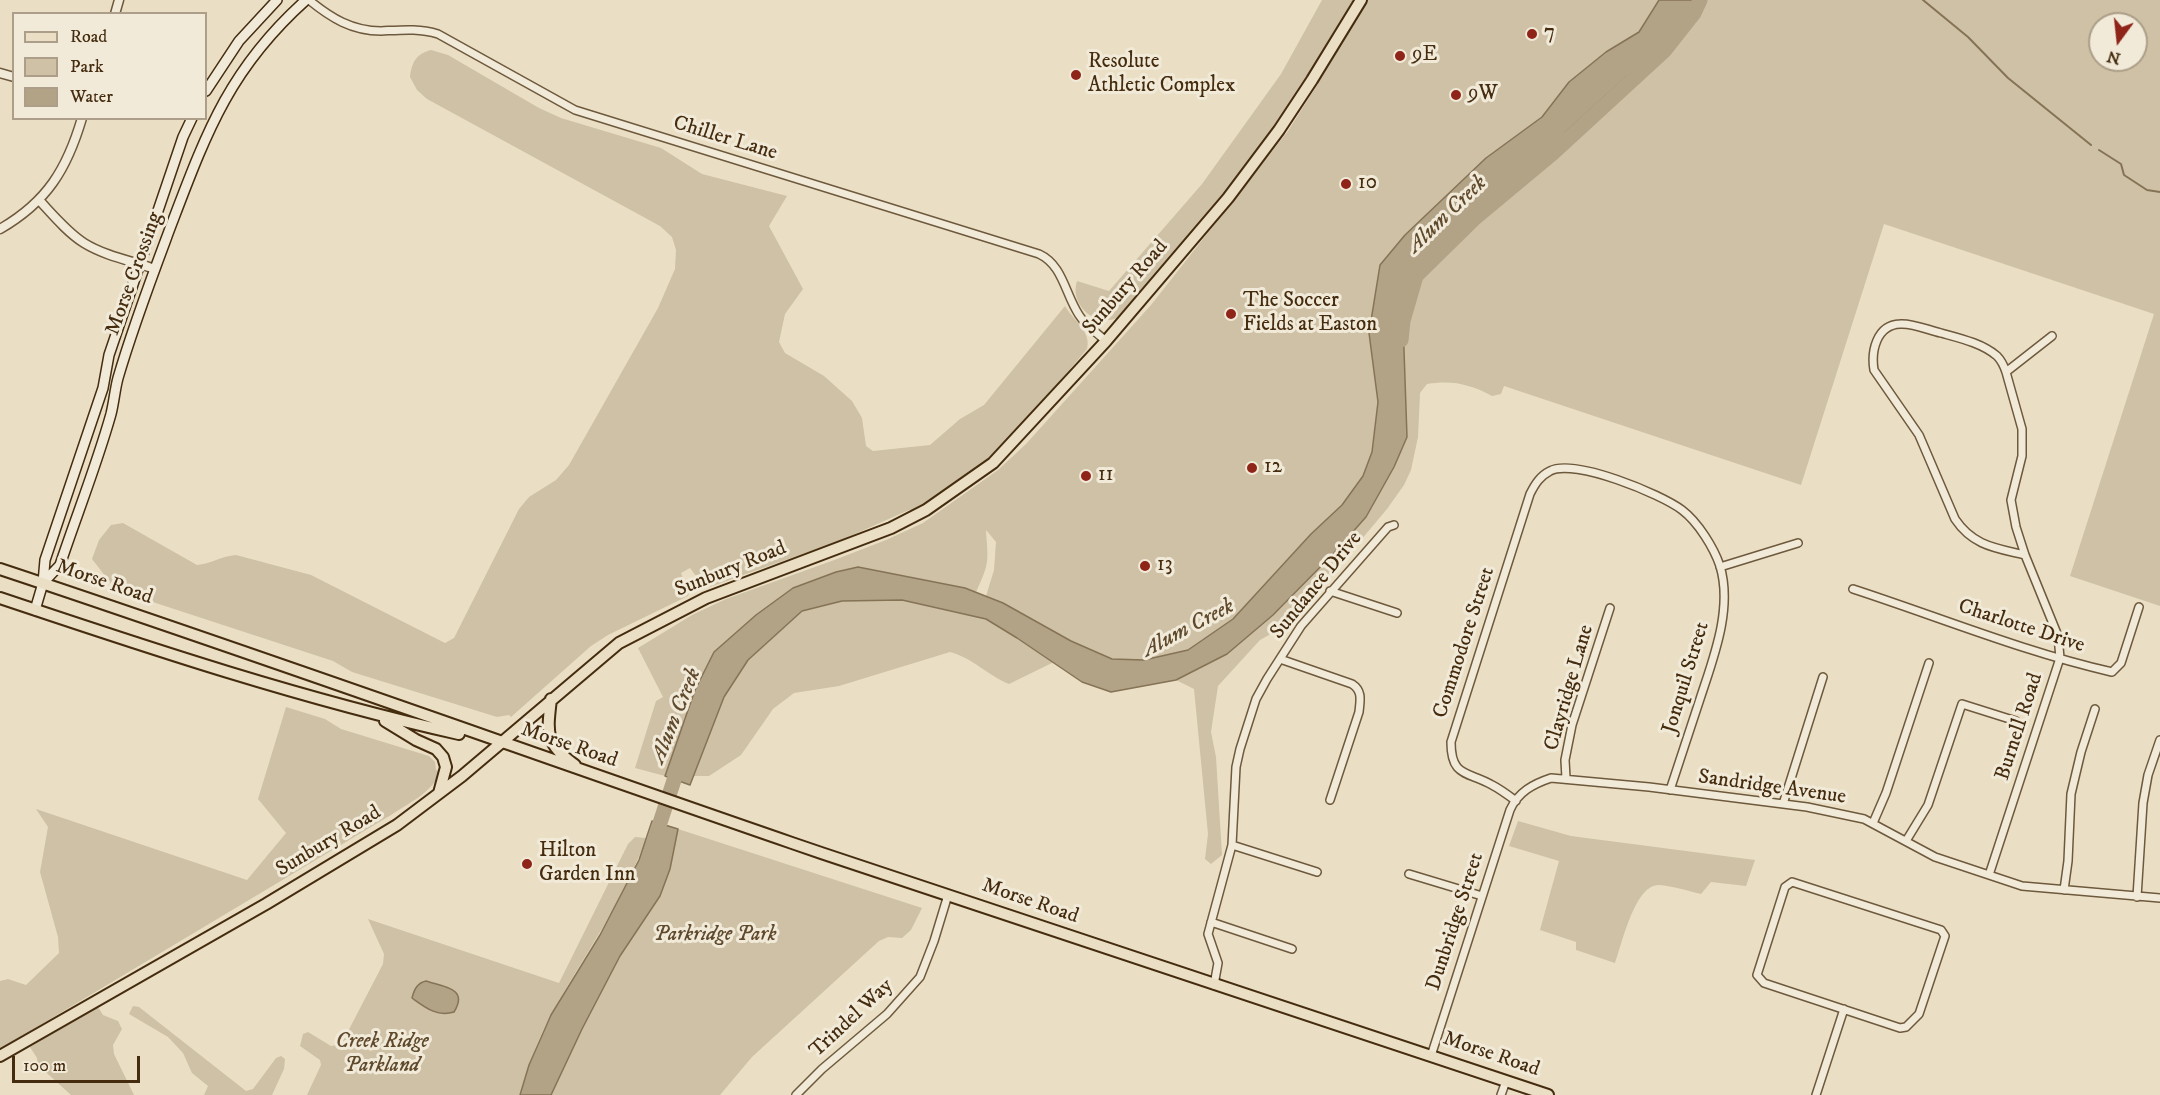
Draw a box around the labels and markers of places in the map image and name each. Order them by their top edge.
place label: 7 [1544,21,1555,47]
marker: 7 [1525,27,1539,41]
place label: 9E [1412,43,1437,69]
marker: 9E [1393,49,1407,63]
place label: Resolute Athletic Complex [1088,50,1235,100]
marker: Resolute Athletic Complex [1069,68,1083,82]
place label: 9W [1468,82,1498,108]
marker: 9W [1449,88,1463,102]
place label: 10 [1358,171,1377,197]
marker: 10 [1339,177,1353,191]
place label: The Soccer Fields at Easton [1243,289,1377,339]
marker: The Soccer Fields at Easton [1224,307,1238,321]
place label: 12 [1264,455,1282,481]
marker: 12 [1245,461,1259,475]
place label: 11 [1098,463,1113,489]
marker: 11 [1079,469,1093,483]
place label: 13 [1157,553,1173,579]
marker: 13 [1138,559,1152,573]
place label: Hilton Garden Inn [539,839,636,889]
marker: Hilton Garden Inn [520,857,534,871]

